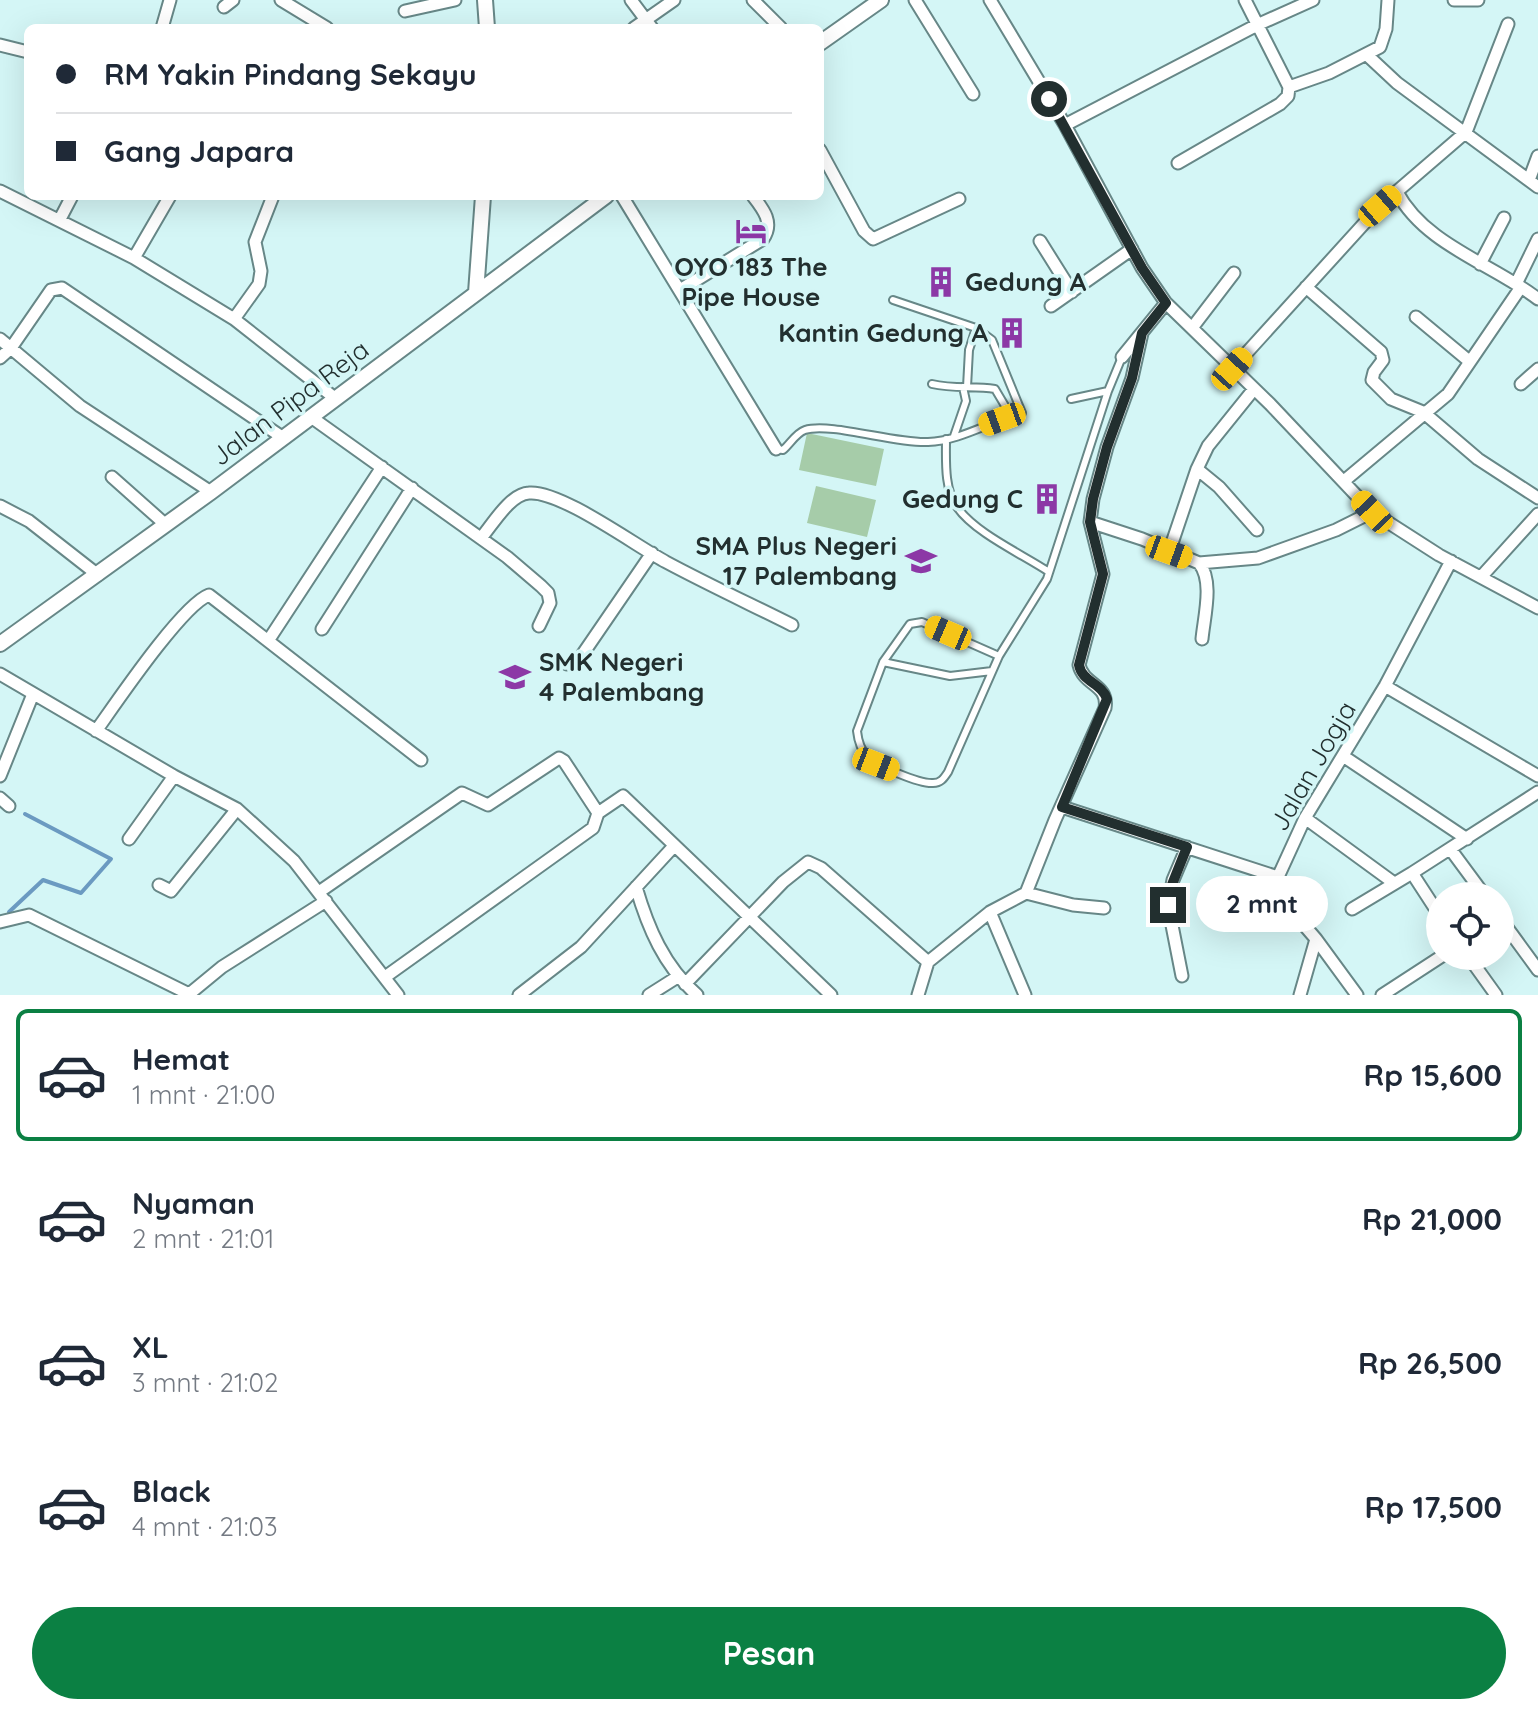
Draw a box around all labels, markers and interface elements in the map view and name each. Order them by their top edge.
text: RM Yakin Pindang Sekayu [104,55,477,93]
route start [1031,81,1067,117]
text: Gang Japara [104,132,294,170]
car [1354,181,1406,231]
hotel icon: OYO 183 The Pipe House [734,214,768,248]
place label: OYO 183 The Pipe House [674,250,828,313]
building icon: Gedung A [924,265,958,299]
place label: Gedung A [965,265,1087,298]
place label: Kantin Gedung A [778,316,988,349]
building icon: Kantin Gedung A [995,316,1029,350]
street label: Jalan Pipa Reja [204,333,375,473]
car [1207,343,1257,395]
car [975,400,1029,438]
place label: Gedung C [902,482,1023,515]
building icon: Gedung C [1030,482,1064,516]
car [1347,486,1397,538]
place label: SMA Plus Negeri 17 Palembang [695,529,897,592]
car [1142,533,1196,571]
school or university icon: SMA Plus Negeri 17 Palembang [904,544,938,578]
car [921,613,975,653]
place label: SMK Negeri 4 Palembang [539,645,704,708]
school or university icon: SMK Negeri 4 Palembang [498,660,532,694]
street label: Jalan Jogja [1262,695,1363,836]
car [849,744,903,784]
callout: 2 mnt [1196,877,1328,933]
map controls [1426,882,1514,970]
button: locate [1426,882,1514,970]
route end [1150,887,1186,923]
text: 2 mnt [1226,887,1298,920]
icon: car [36,1039,108,1111]
text: Hemat [132,1040,230,1078]
text: Rp 15,600 [1364,1056,1502,1094]
text: 1 mnt · 21:00 [132,1078,275,1111]
icon: car [36,1183,108,1255]
text: Nyaman [132,1184,255,1222]
text: Rp 21,000 [1362,1200,1502,1238]
text: 2 mnt · 21:01 [132,1222,274,1255]
icon: car [36,1327,108,1399]
text: XL [132,1328,169,1366]
text: Rp 26,500 [1358,1344,1502,1382]
text: 3 mnt · 21:02 [132,1366,278,1399]
icon: car [36,1471,108,1543]
text: Black [132,1472,211,1510]
text: Rp 17,500 [1365,1488,1502,1526]
text: 4 mnt · 21:03 [132,1510,278,1543]
button: Pesan [32,1607,1506,1699]

